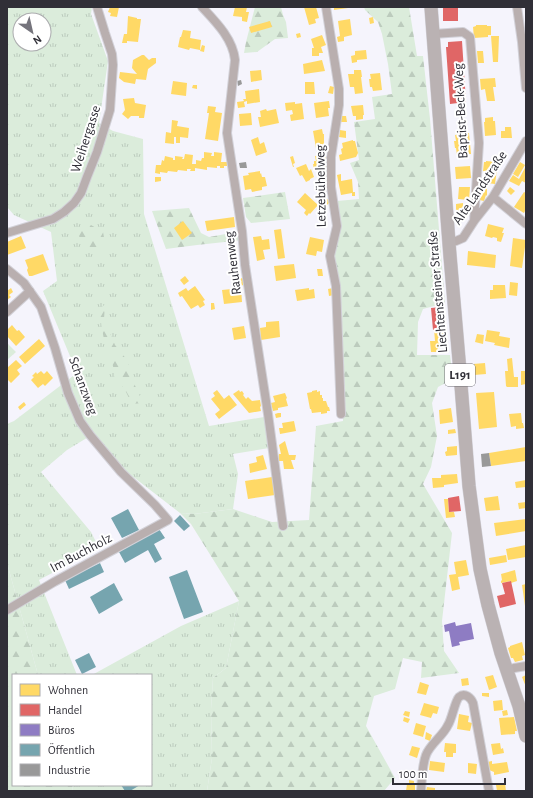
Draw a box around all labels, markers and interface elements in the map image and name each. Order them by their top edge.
north arrow [12,12,52,52]
text: N [31,33,44,47]
street label: Baptist-Beck-Weg [451,63,470,159]
street label: Weihergasse [69,104,103,174]
street label: Letzebühelweg [313,144,329,227]
street label: Alte Landstraße [450,148,510,228]
street label: Rauhenweg [222,230,244,296]
street label: Liechtensteiner Straße [426,231,450,353]
street label: Schanzweg [66,355,100,417]
road number: L191 [445,364,475,386]
street label: Im Buchholz [48,531,114,575]
legend [12,674,152,786]
text: Wohnen [48,684,88,696]
text: Handel [48,704,82,716]
text: Büros [48,724,75,736]
text: Öffentlich [48,743,95,756]
scale bar [393,760,505,786]
text: Industrie [48,764,90,776]
text: 100 m [399,768,427,780]

